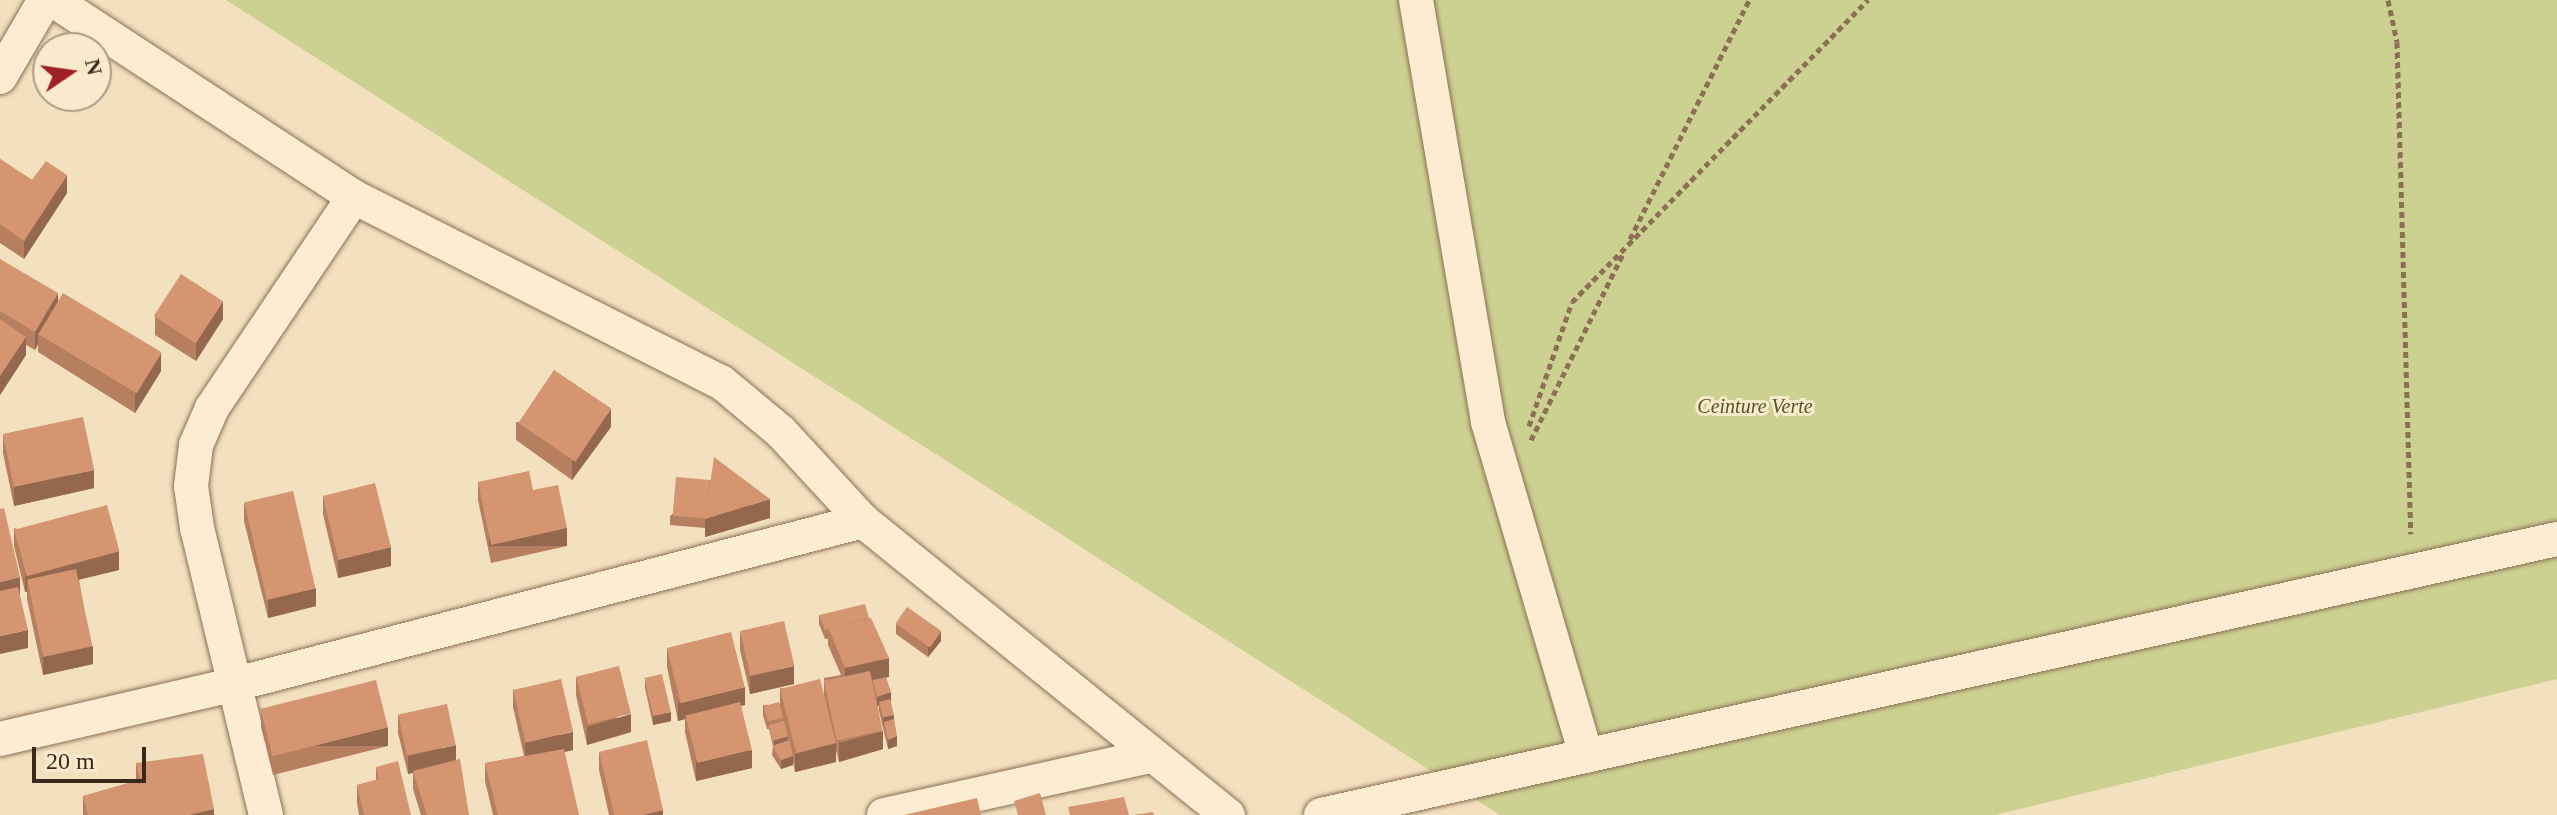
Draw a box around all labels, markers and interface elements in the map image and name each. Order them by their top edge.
north arrow [32,32,112,112]
text: N [80,56,108,77]
park label: Ceinture Verte [1697,394,1813,418]
scale bar [36,731,150,781]
text: 20 m [46,748,95,774]

